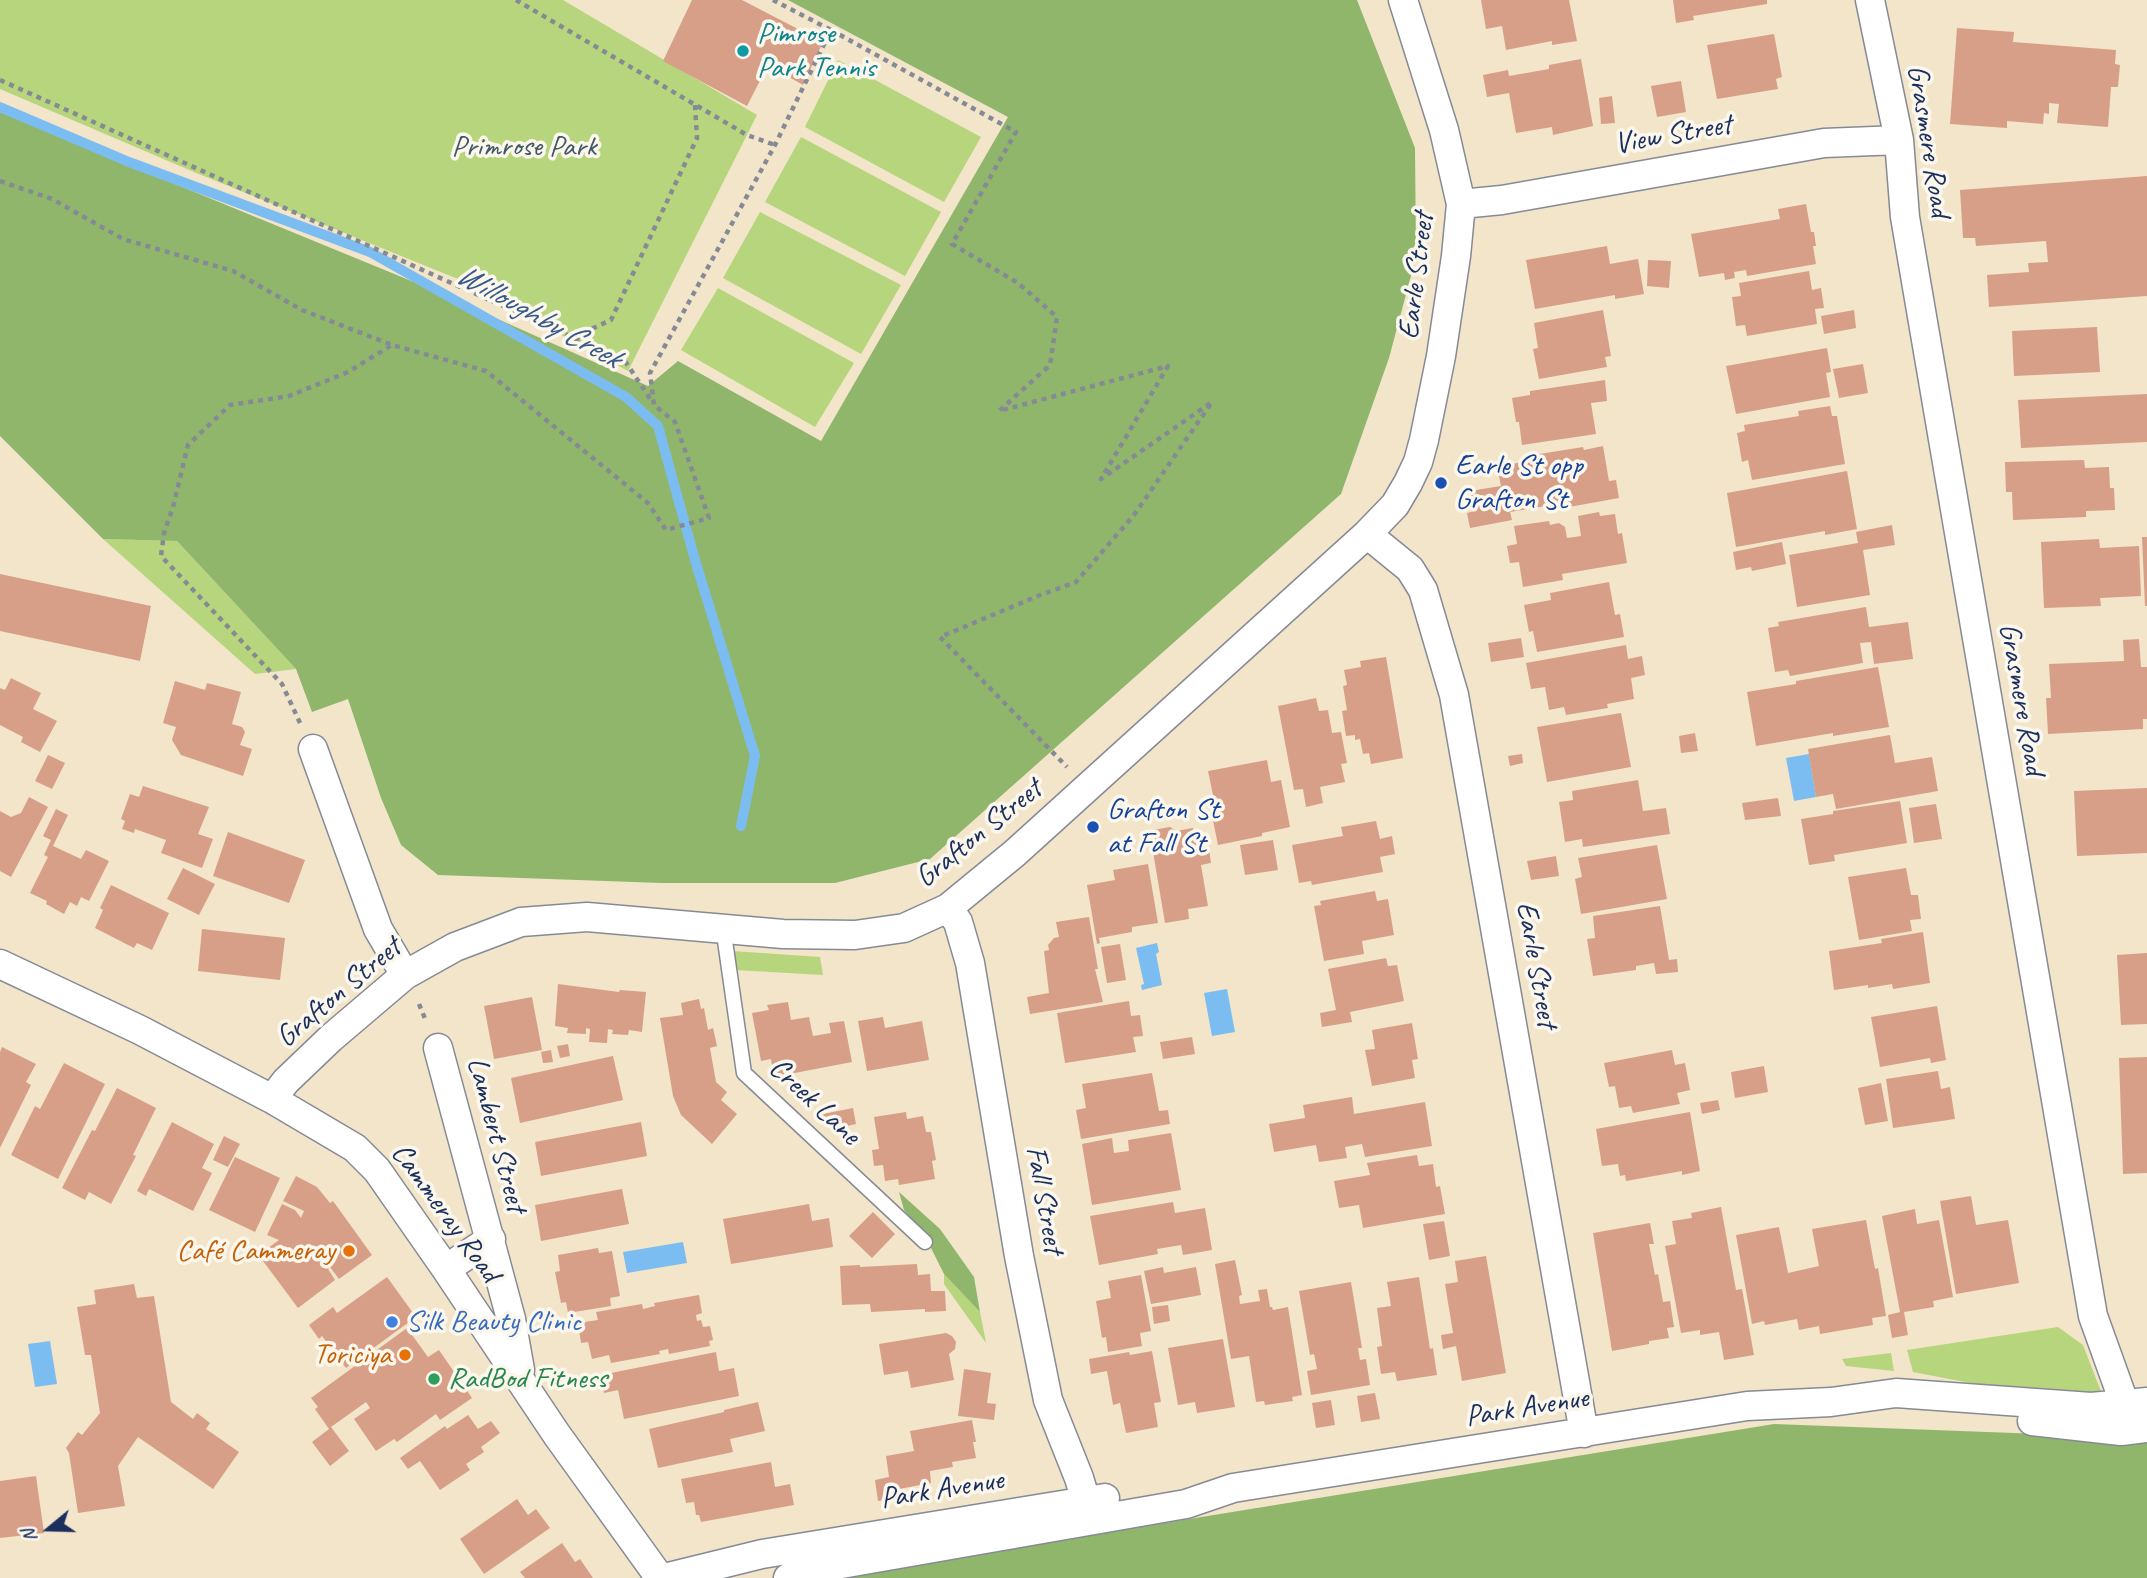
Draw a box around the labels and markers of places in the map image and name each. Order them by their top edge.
place label: Pimrose Park Tennis [757,16,875,86]
marker: Pimrose Park Tennis [735,43,751,59]
place label: Earle St opp Grafton St [1455,448,1582,518]
marker: Earle St opp Grafton St [1433,475,1449,491]
place label: Grafton St at Fall St [1107,792,1219,862]
marker: Grafton St at Fall St [1085,819,1101,835]
place label: Café Cammeray [176,1233,335,1269]
marker: Café Cammeray [341,1243,357,1259]
place label: Silk Beauty Clinic [406,1304,581,1340]
marker: Silk Beauty Clinic [384,1314,400,1330]
place label: Toriciya [313,1337,391,1373]
marker: Toriciya [397,1347,413,1363]
place label: RadBod Fitness [448,1361,607,1397]
marker: RadBod Fitness [426,1371,442,1387]

